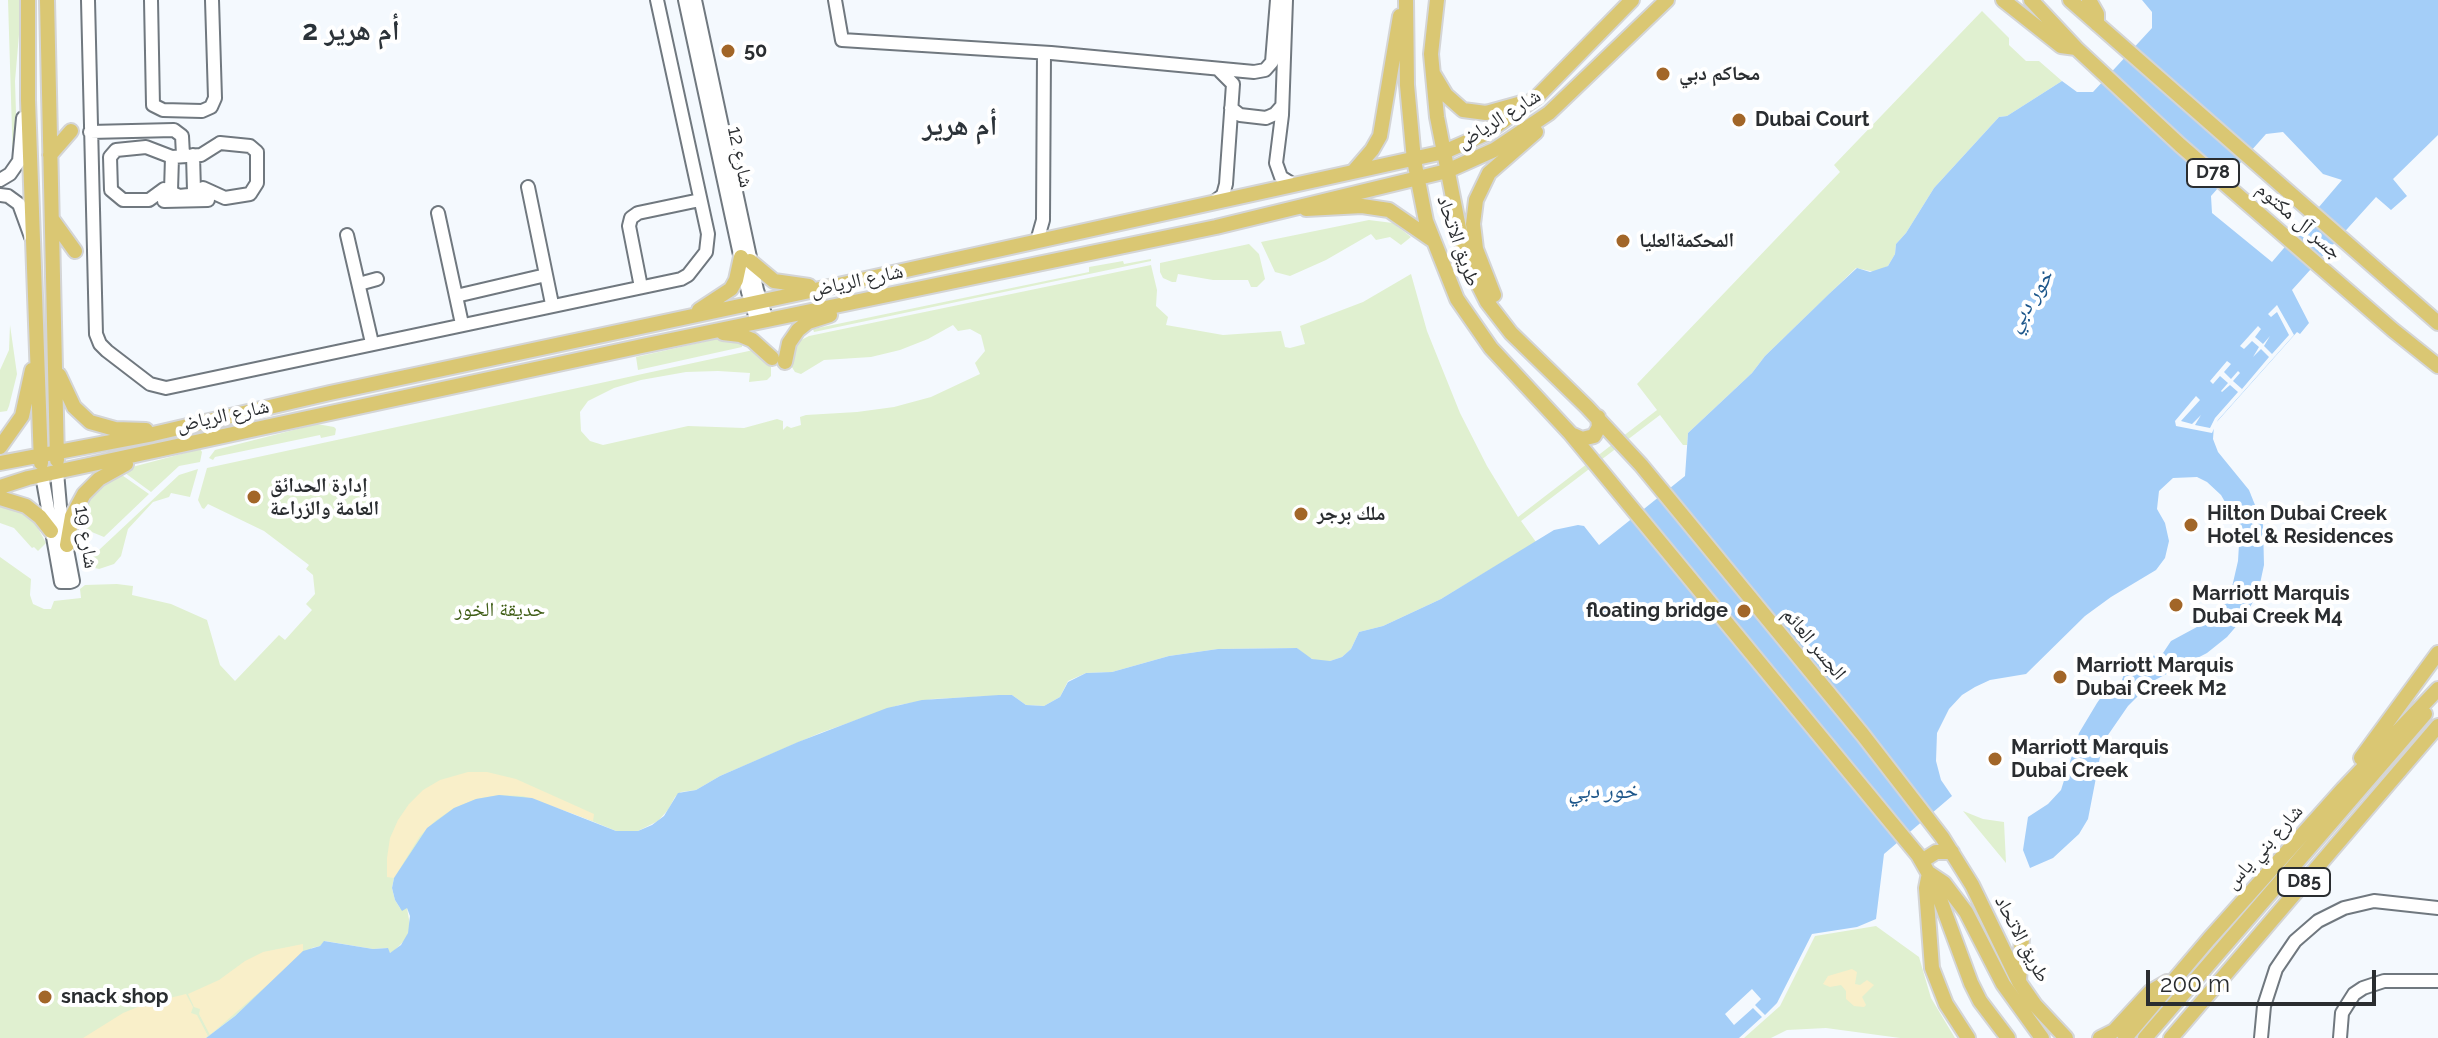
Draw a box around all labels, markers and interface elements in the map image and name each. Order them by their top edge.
district label: أم هرير 2 [302,15,400,49]
place label: 50 [744,39,767,63]
marker: 50 [719,42,737,60]
place label: محاكم دبي [1679,62,1760,86]
marker: محاكم دبي [1654,65,1672,83]
street label: شارع الرياض [1453,84,1545,154]
place label: Dubai Court [1755,108,1869,132]
district label: أم هرير [923,110,997,144]
marker: Dubai Court [1730,111,1748,129]
street label: شارع 12 [722,124,758,190]
road number: D78 [2187,159,2239,187]
street label: جسر آل مكتوم [2251,177,2347,265]
street label: طريق الاتحاد [1431,192,1485,290]
place label: المحكمةالعليا [1639,229,1734,253]
marker: المحكمةالعليا [1614,232,1632,250]
street label: شارع الرياض [809,259,905,303]
water label: خور دبي [2000,265,2060,337]
street label: شارع الرياض [175,394,271,438]
place label: إدارة الحدائق العامة والزراعة [270,474,379,521]
marker: إدارة الحدائق العامة والزراعة [245,488,263,506]
place label: ملك برجر [1317,502,1385,526]
place label: Hilton Dubai Creek Hotel & Residences [2207,502,2393,549]
street label: شارع 19 [69,504,103,570]
marker: ملك برجر [1292,505,1310,523]
marker: Hilton Dubai Creek Hotel & Residences [2182,516,2200,534]
place label: Marriott Marquis Dubai Creek M4 [2192,582,2350,629]
marker: Marriott Marquis Dubai Creek M4 [2167,596,2185,614]
park label: حديقة الخور [455,598,545,622]
place label: floating bridge [1586,599,1728,623]
marker: floating bridge [1735,602,1753,620]
street label: الجسر العائم [1777,603,1851,685]
place label: Marriott Marquis Dubai Creek M2 [2076,654,2234,701]
marker: Marriott Marquis Dubai Creek M2 [2051,668,2069,686]
place label: Marriott Marquis Dubai Creek [2011,736,2169,783]
marker: Marriott Marquis Dubai Creek [1986,750,2004,768]
water label: خور دبي [1569,778,1637,804]
street label: شارع بني ياس [2220,800,2308,894]
road number: D85 [2278,868,2330,896]
street label: طريق الاتحاد [1989,892,2055,986]
scale bar [2150,954,2380,1004]
text: 200 m [2160,969,2230,998]
place label: snack shop [61,985,168,1009]
marker: snack shop [36,988,54,1006]

